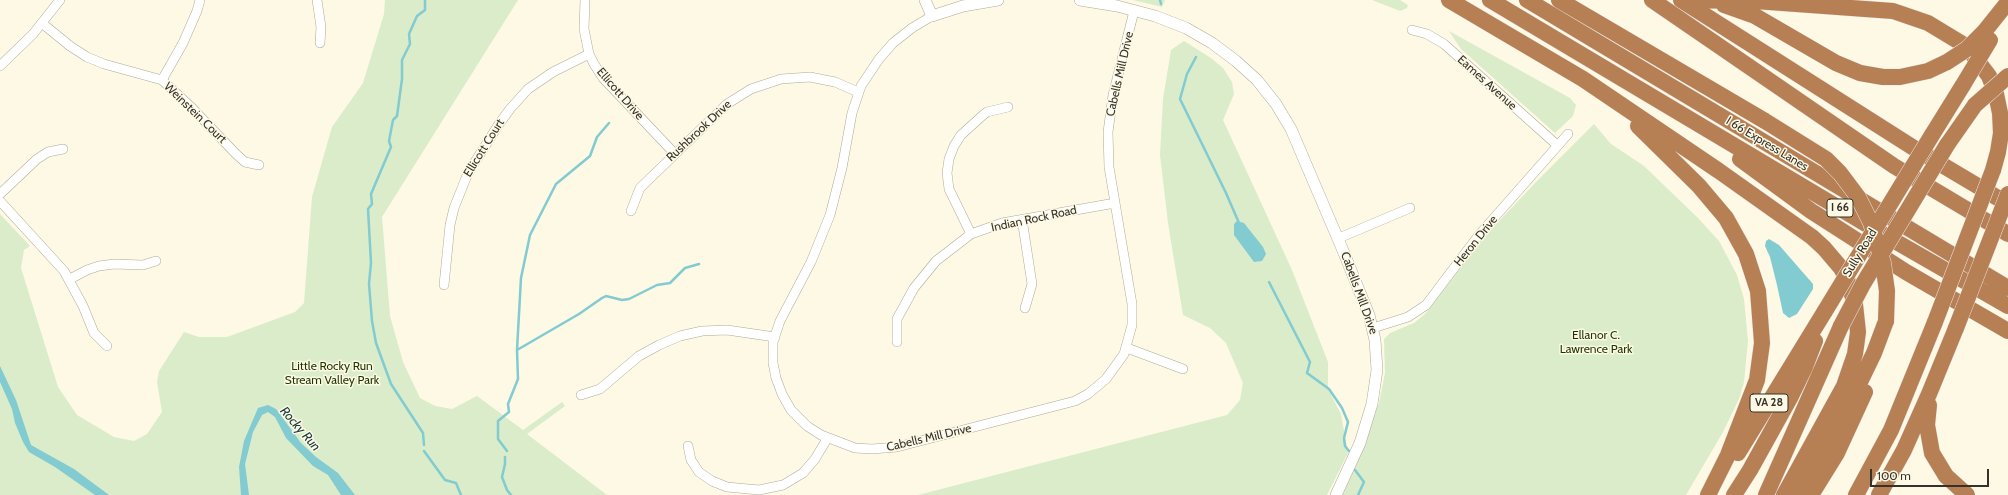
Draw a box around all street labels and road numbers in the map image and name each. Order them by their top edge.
street label: Cabells Mill Drive [1103,30,1137,118]
street label: Eames Avenue [1454,53,1520,113]
street label: Ellicott Drive [593,65,647,123]
street label: Weinstein Court [161,80,229,146]
street label: Rushbrook Drive [664,97,734,165]
street label: I 66 Express Lanes [1723,114,1811,174]
street label: Ellicott Court [461,116,507,180]
road number: I 66 [1827,199,1853,217]
street label: Indian Rock Road [990,203,1078,235]
street label: Heron Drive [1451,213,1501,269]
street label: Sully Road [1840,226,1880,280]
street label: Cabells Mill Drive [1337,250,1381,336]
road number: VA 28 [1750,394,1788,412]
street label: Cabells Mill Drive [885,421,973,455]

